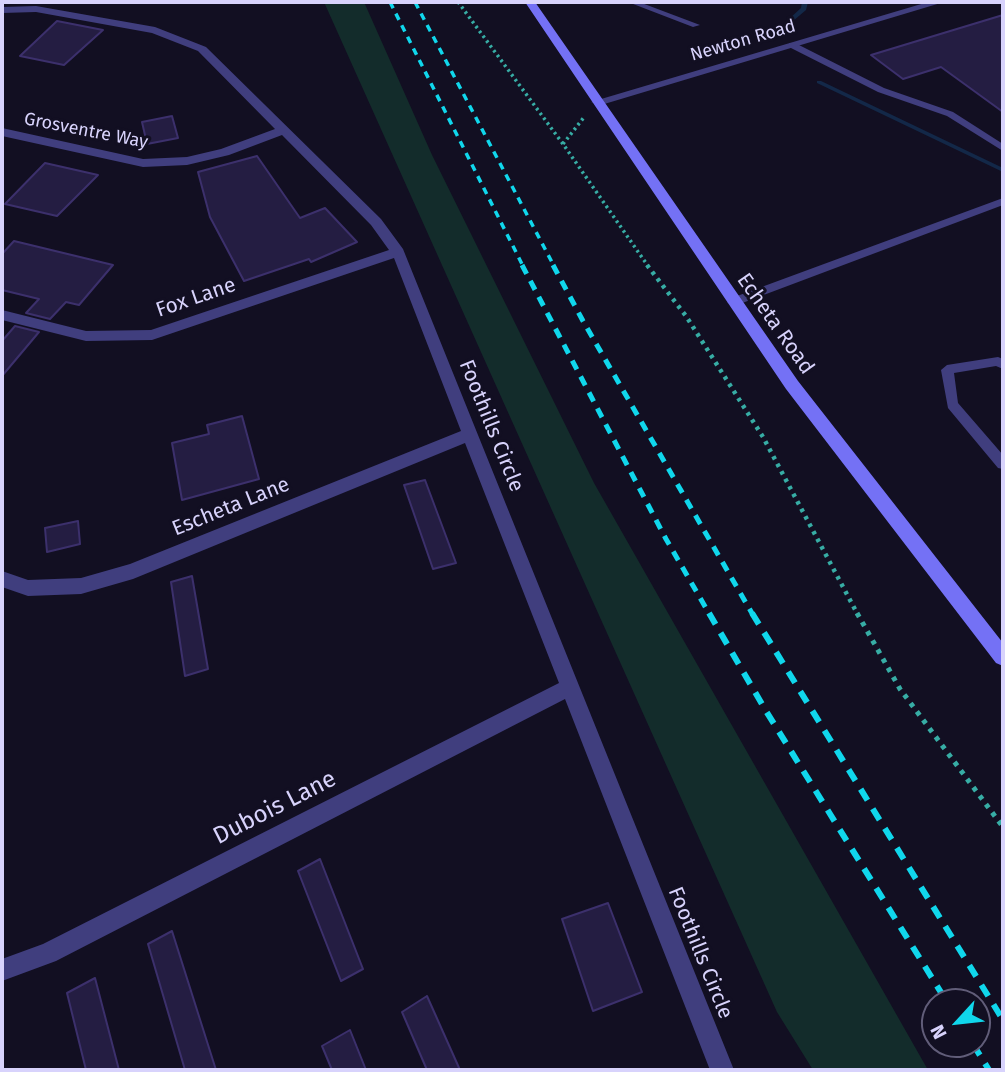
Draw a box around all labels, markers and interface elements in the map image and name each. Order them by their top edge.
street label: Newton Road [688,16,798,66]
street label: Grosventre Way [22,108,150,154]
street label: Echeta Road [731,269,819,379]
street label: Fox Lane [153,273,239,323]
street label: Foothills Circle [453,356,529,496]
street label: Escheta Lane [169,472,293,542]
street label: Dubois Lane [209,765,341,851]
street label: Foothills Circle [662,883,738,1023]
north arrow [921,988,991,1058]
text: N [926,1021,952,1043]

